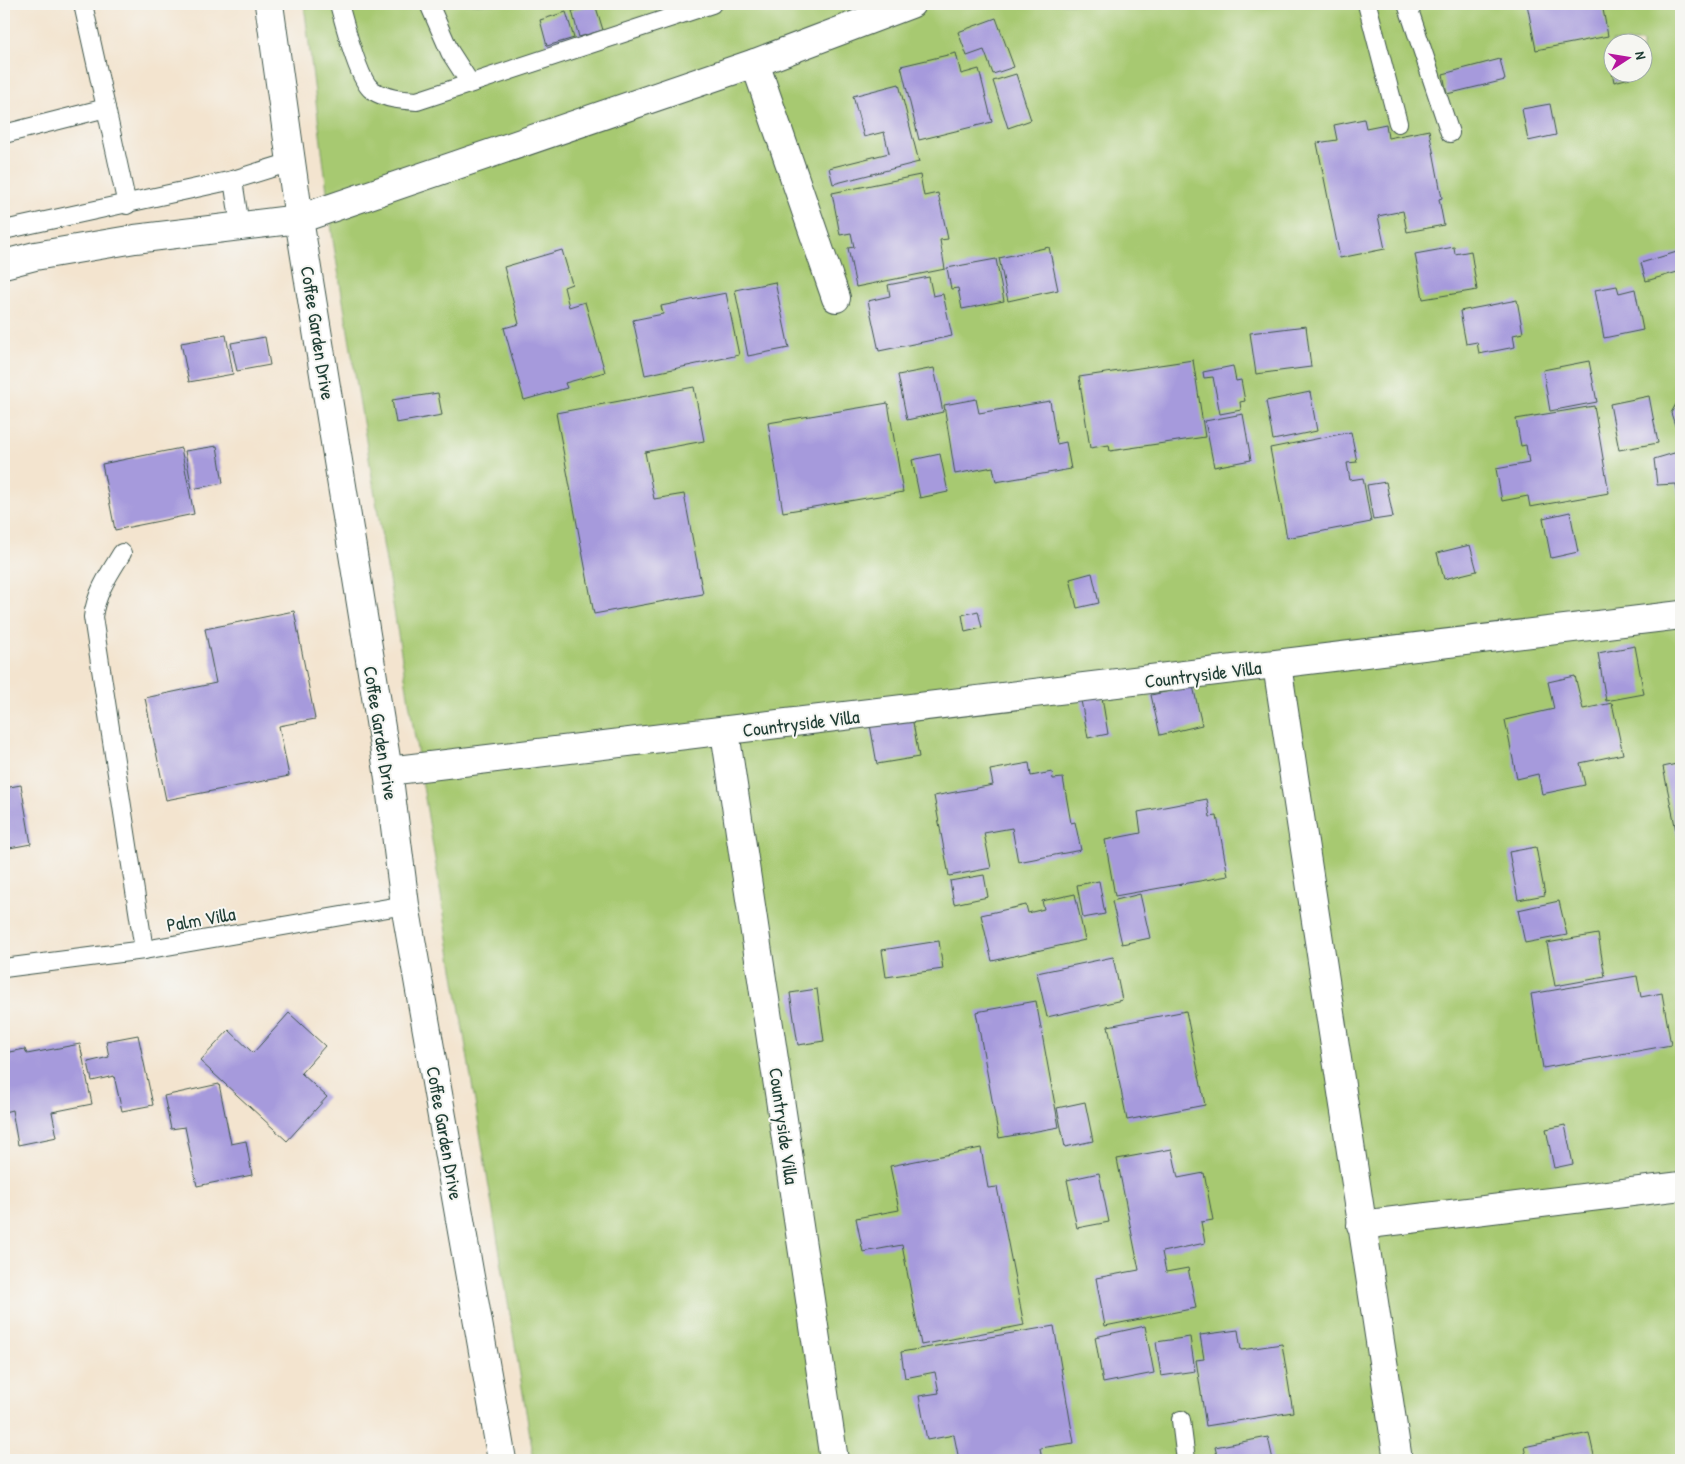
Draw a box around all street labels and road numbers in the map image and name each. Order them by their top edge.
street label: Coffee Garden Drive [295,264,341,402]
street label: Countryside Villa [1143,654,1264,694]
street label: Coffee Garden Drive [358,664,404,802]
street label: Countryside Villa [741,703,862,743]
street label: Palm Villa [165,900,238,938]
street label: Coffee Garden Drive [420,1064,470,1202]
street label: Countryside Villa [763,1066,805,1187]

